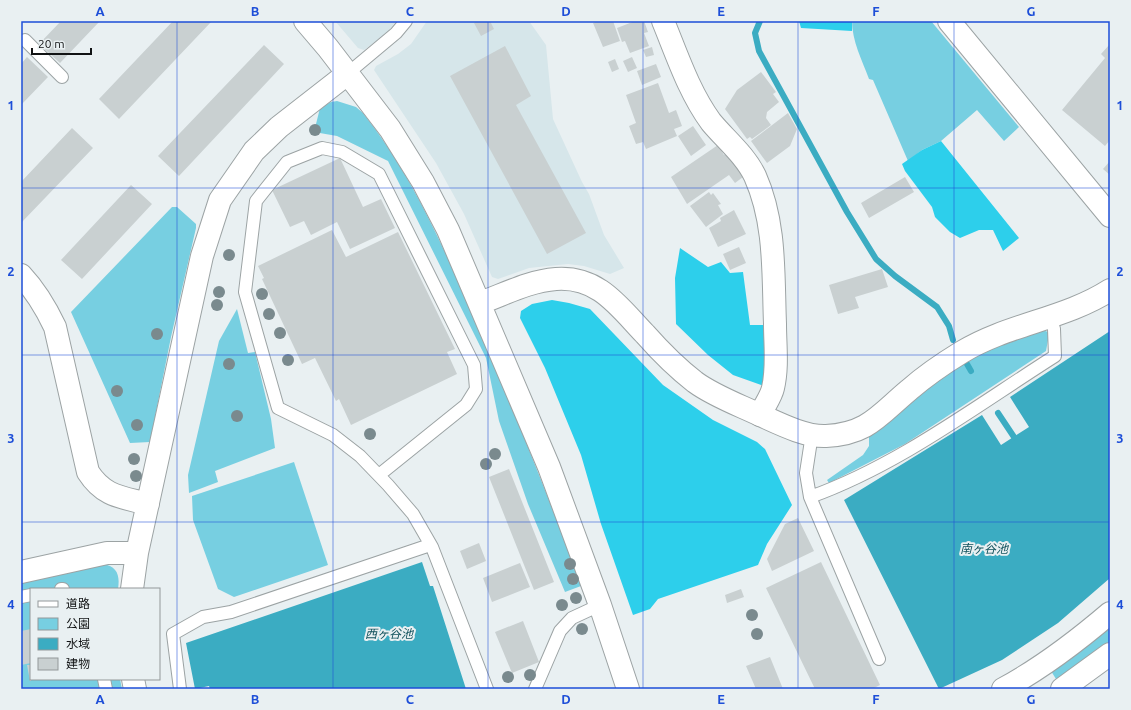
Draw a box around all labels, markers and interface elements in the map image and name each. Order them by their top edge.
text: A [95,4,105,18]
text: B [251,4,260,18]
text: C [406,4,415,18]
text: D [561,4,571,18]
text: E [717,4,725,18]
text: F [872,4,880,18]
text: G [1027,4,1036,18]
scale bar [32,30,91,56]
text: 20 m [38,37,65,50]
text: 1 [7,98,15,112]
text: 1 [1116,98,1124,112]
text: 2 [7,264,15,278]
text: 2 [1116,264,1124,278]
text: 3 [7,431,15,445]
text: 3 [1116,431,1124,445]
water label: 南ヶ谷池 [960,542,1009,555]
legend [30,588,160,680]
text: 4 [7,597,15,611]
text: 道路 [66,597,90,610]
text: 4 [1116,597,1124,611]
text: 公園 [66,617,90,630]
water label: 西ヶ谷池 [365,627,414,640]
text: 水域 [66,637,90,650]
text: 建物 [66,657,90,670]
text: A [95,692,105,706]
text: B [251,692,260,706]
text: C [406,692,415,706]
text: D [561,692,571,706]
text: E [717,692,725,706]
text: F [872,692,880,706]
text: G [1027,692,1036,706]

